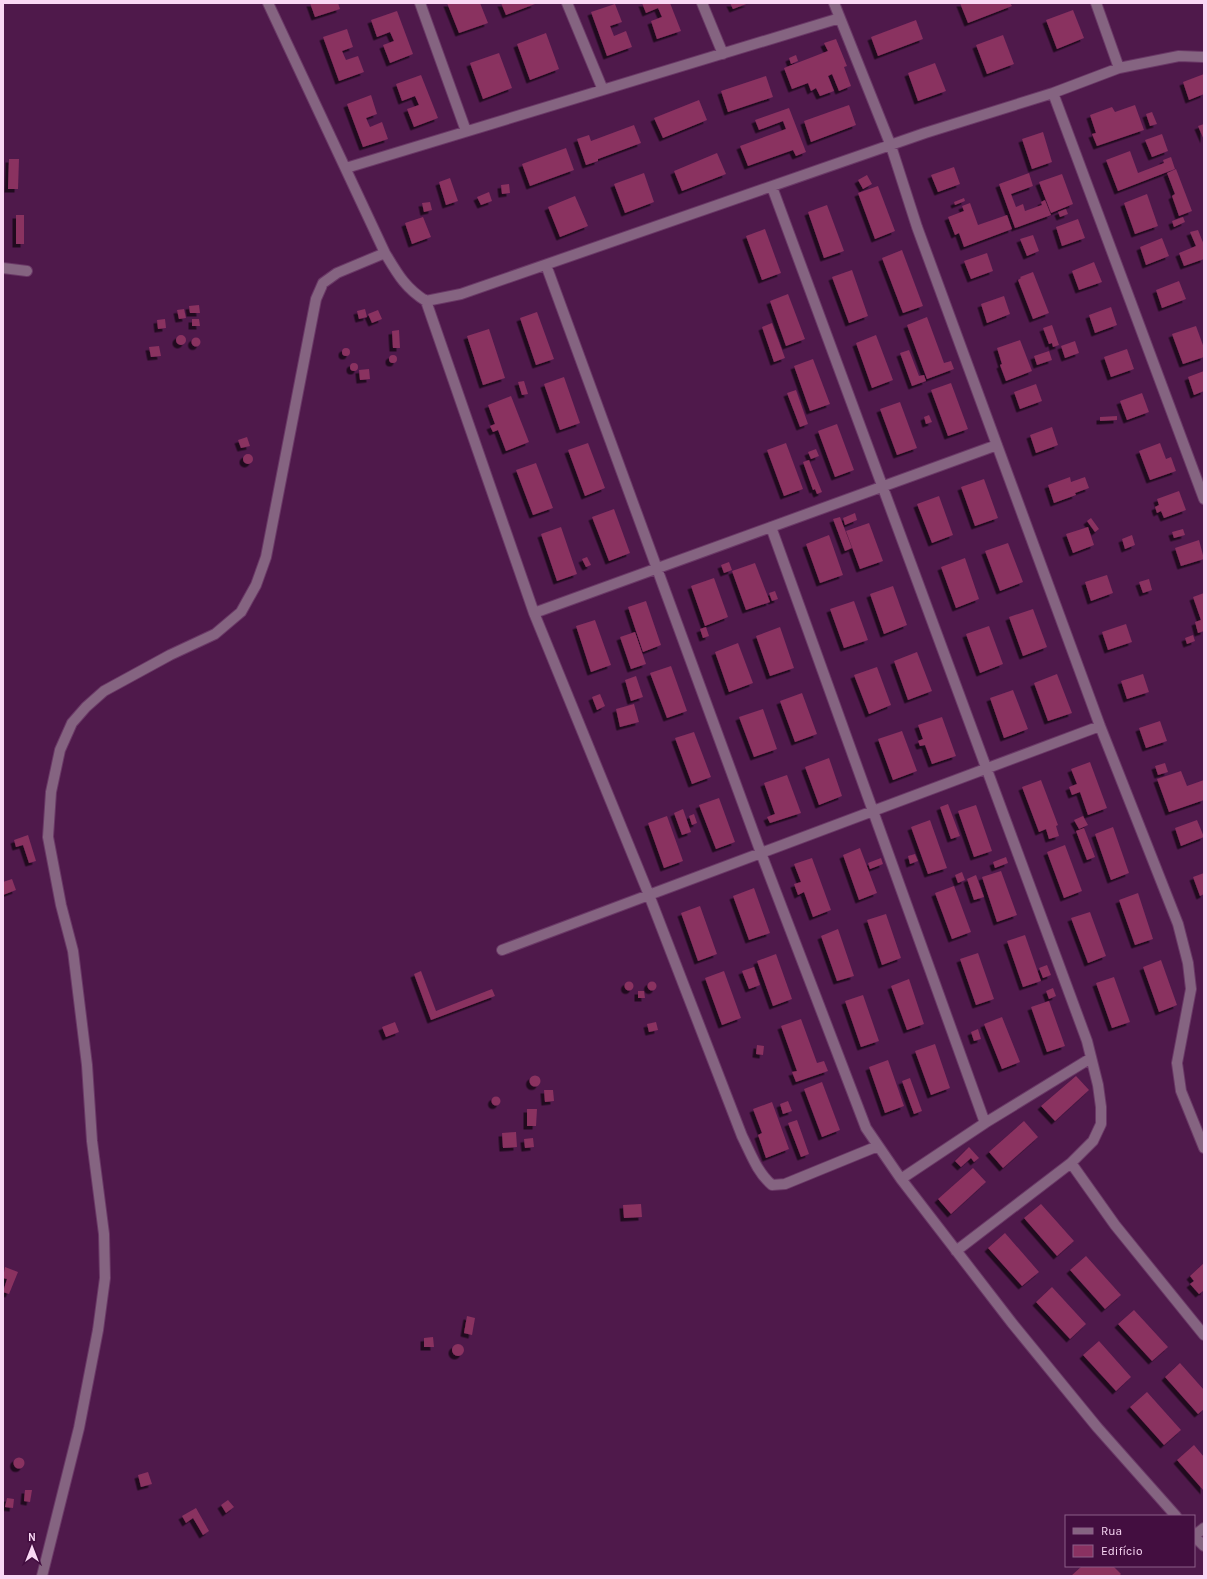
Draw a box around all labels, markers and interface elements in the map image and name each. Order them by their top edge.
legend [1065,1515,1195,1567]
text: Rua [1101,1524,1122,1538]
north arrow [12,1527,52,1567]
text: N [28,1531,36,1544]
text: Edifício [1101,1544,1142,1558]

